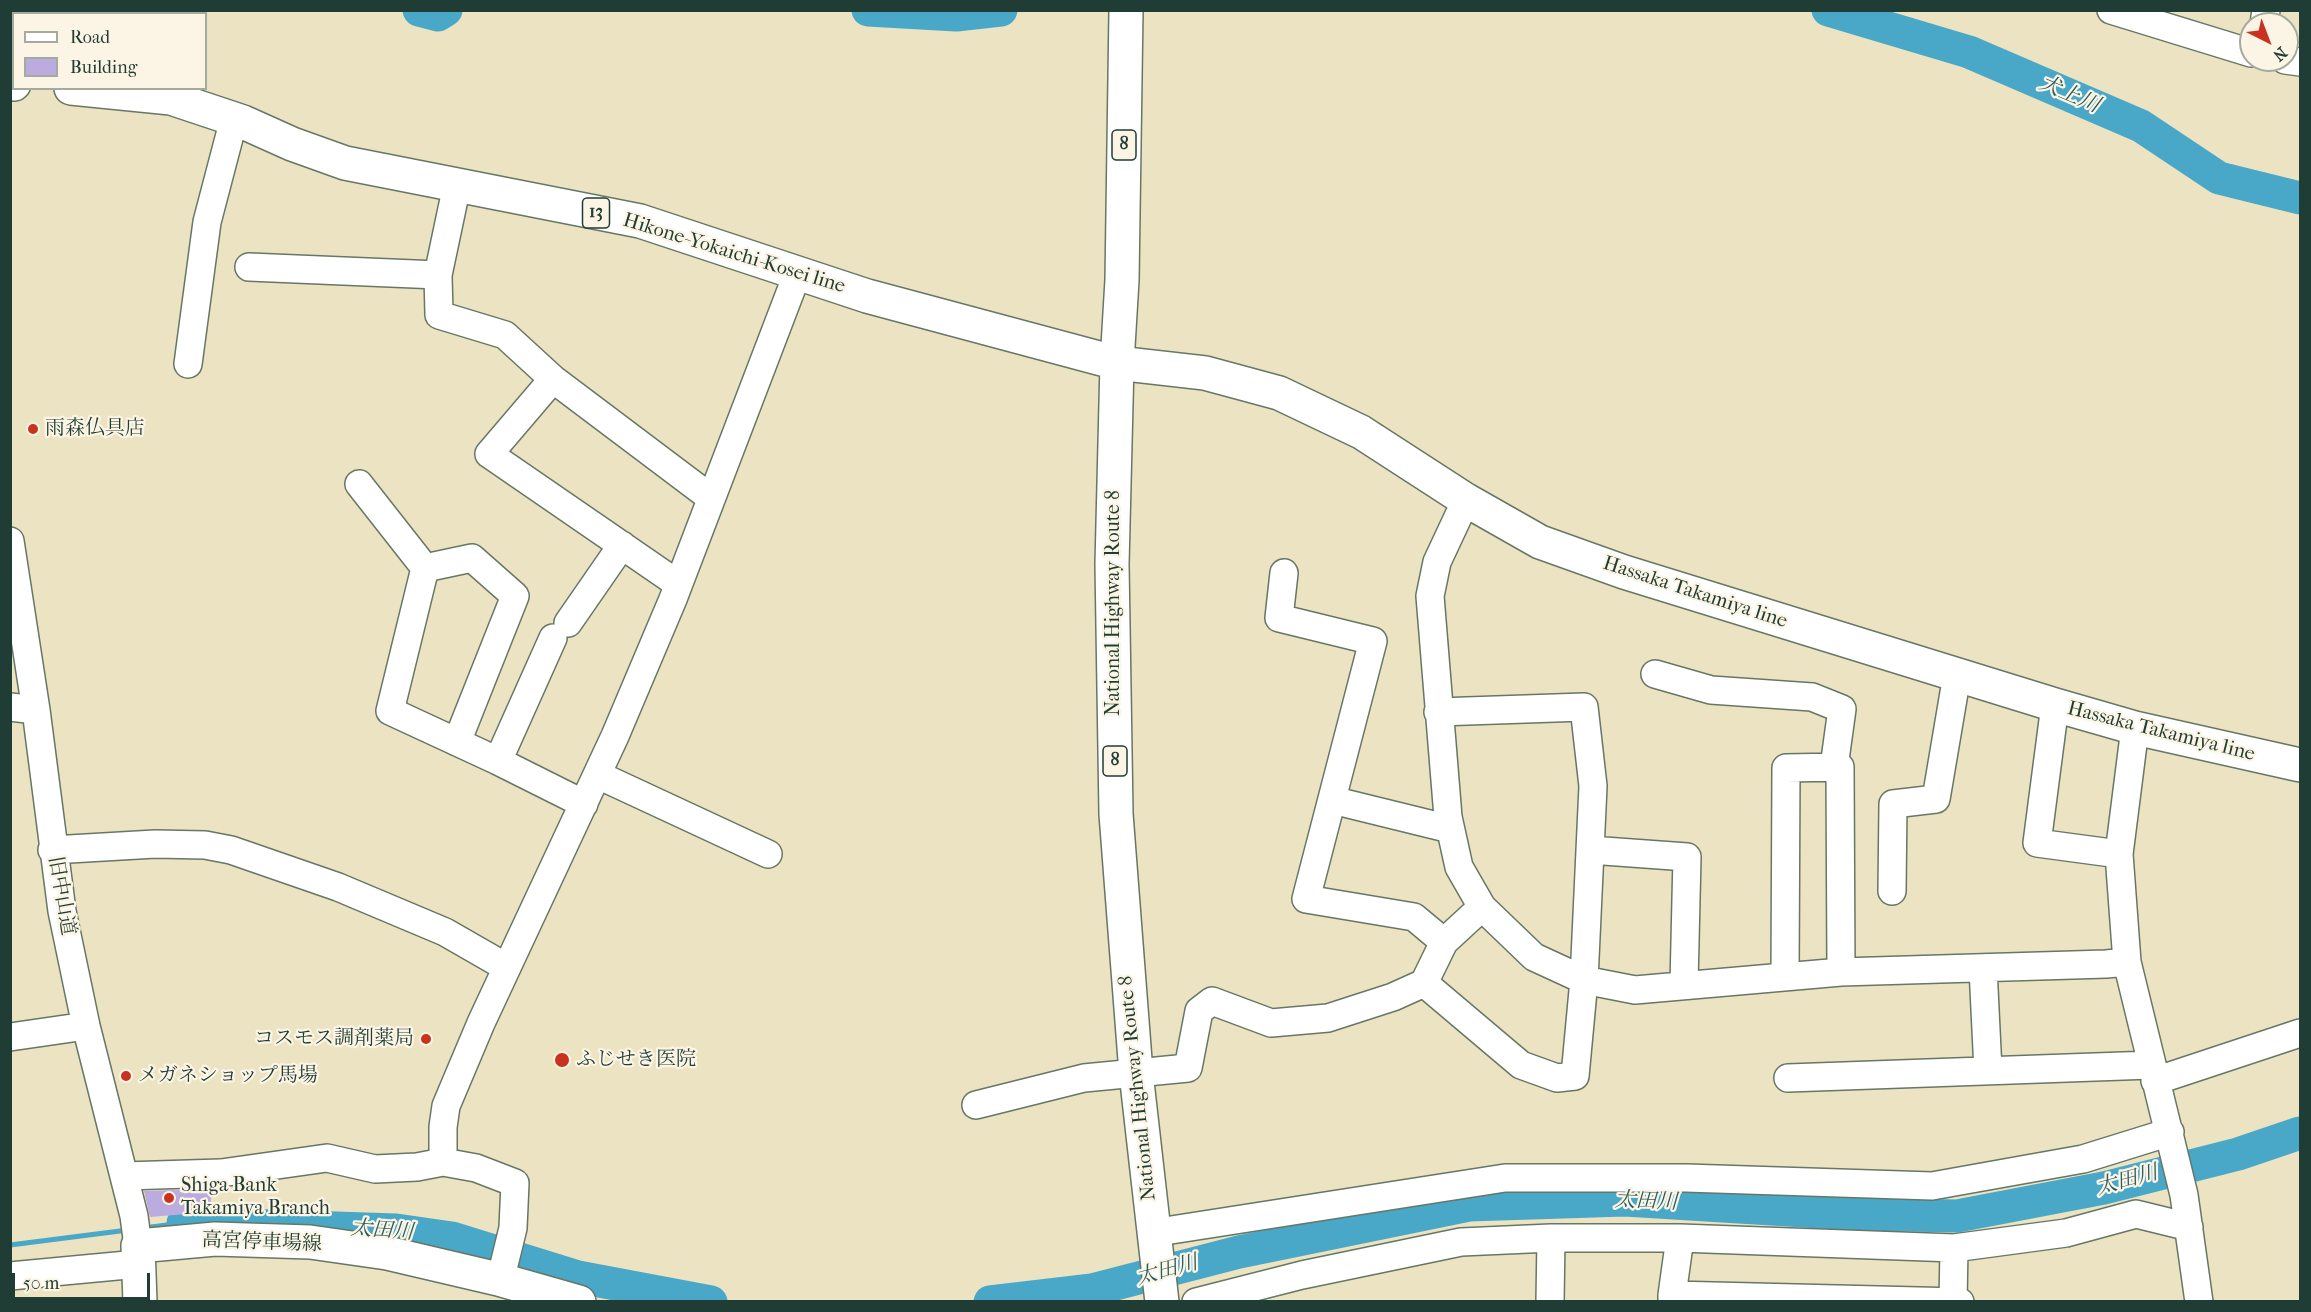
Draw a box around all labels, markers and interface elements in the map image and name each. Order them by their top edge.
legend [12,12,207,90]
north arrow [2239,12,2299,72]
text: Road [70,27,110,48]
text: N [2269,43,2291,65]
text: Building [70,57,137,78]
water label: 犬上川 [2035,71,2103,119]
road number: 8 [1112,130,1136,160]
road number: 13 [582,198,610,228]
street label: Hikone-Yokaichi-Kosei line [620,209,848,299]
place label: 雨森仏具店 [45,417,145,441]
marker: 雨森仏具店 [26,422,40,436]
street label: National Highway Route 8 [1102,490,1126,716]
street label: Hassaka Takamiya line [1600,552,1790,634]
street label: Hassaka Takamiya line [2065,697,2257,767]
road number: 8 [1103,746,1127,776]
street label: 旧中山道 [42,855,80,937]
street label: National Highway Route 8 [1114,974,1162,1202]
place label: コスモス調剤薬局 [254,1027,414,1051]
marker: コスモス調剤薬局 [419,1032,433,1046]
place label: ふじせき医院 [576,1048,696,1072]
marker: ふじせき医院 [553,1051,571,1069]
place label: メガネショップ馬場 [138,1064,318,1088]
marker: メガネショップ馬場 [119,1069,133,1083]
water label: 太田川 [2093,1161,2161,1201]
place label: Shiga Bank Takamiya Branch [181,1174,330,1221]
water label: 太田川 [1614,1188,1678,1216]
marker: Shiga Bank Takamiya Branch [162,1191,176,1205]
water label: 太田川 [350,1216,414,1246]
street label: 高宮停車場線 [202,1229,322,1257]
water label: 太田川 [1133,1251,1201,1291]
scale bar [15,1261,153,1299]
text: 50 m [23,1273,59,1294]

